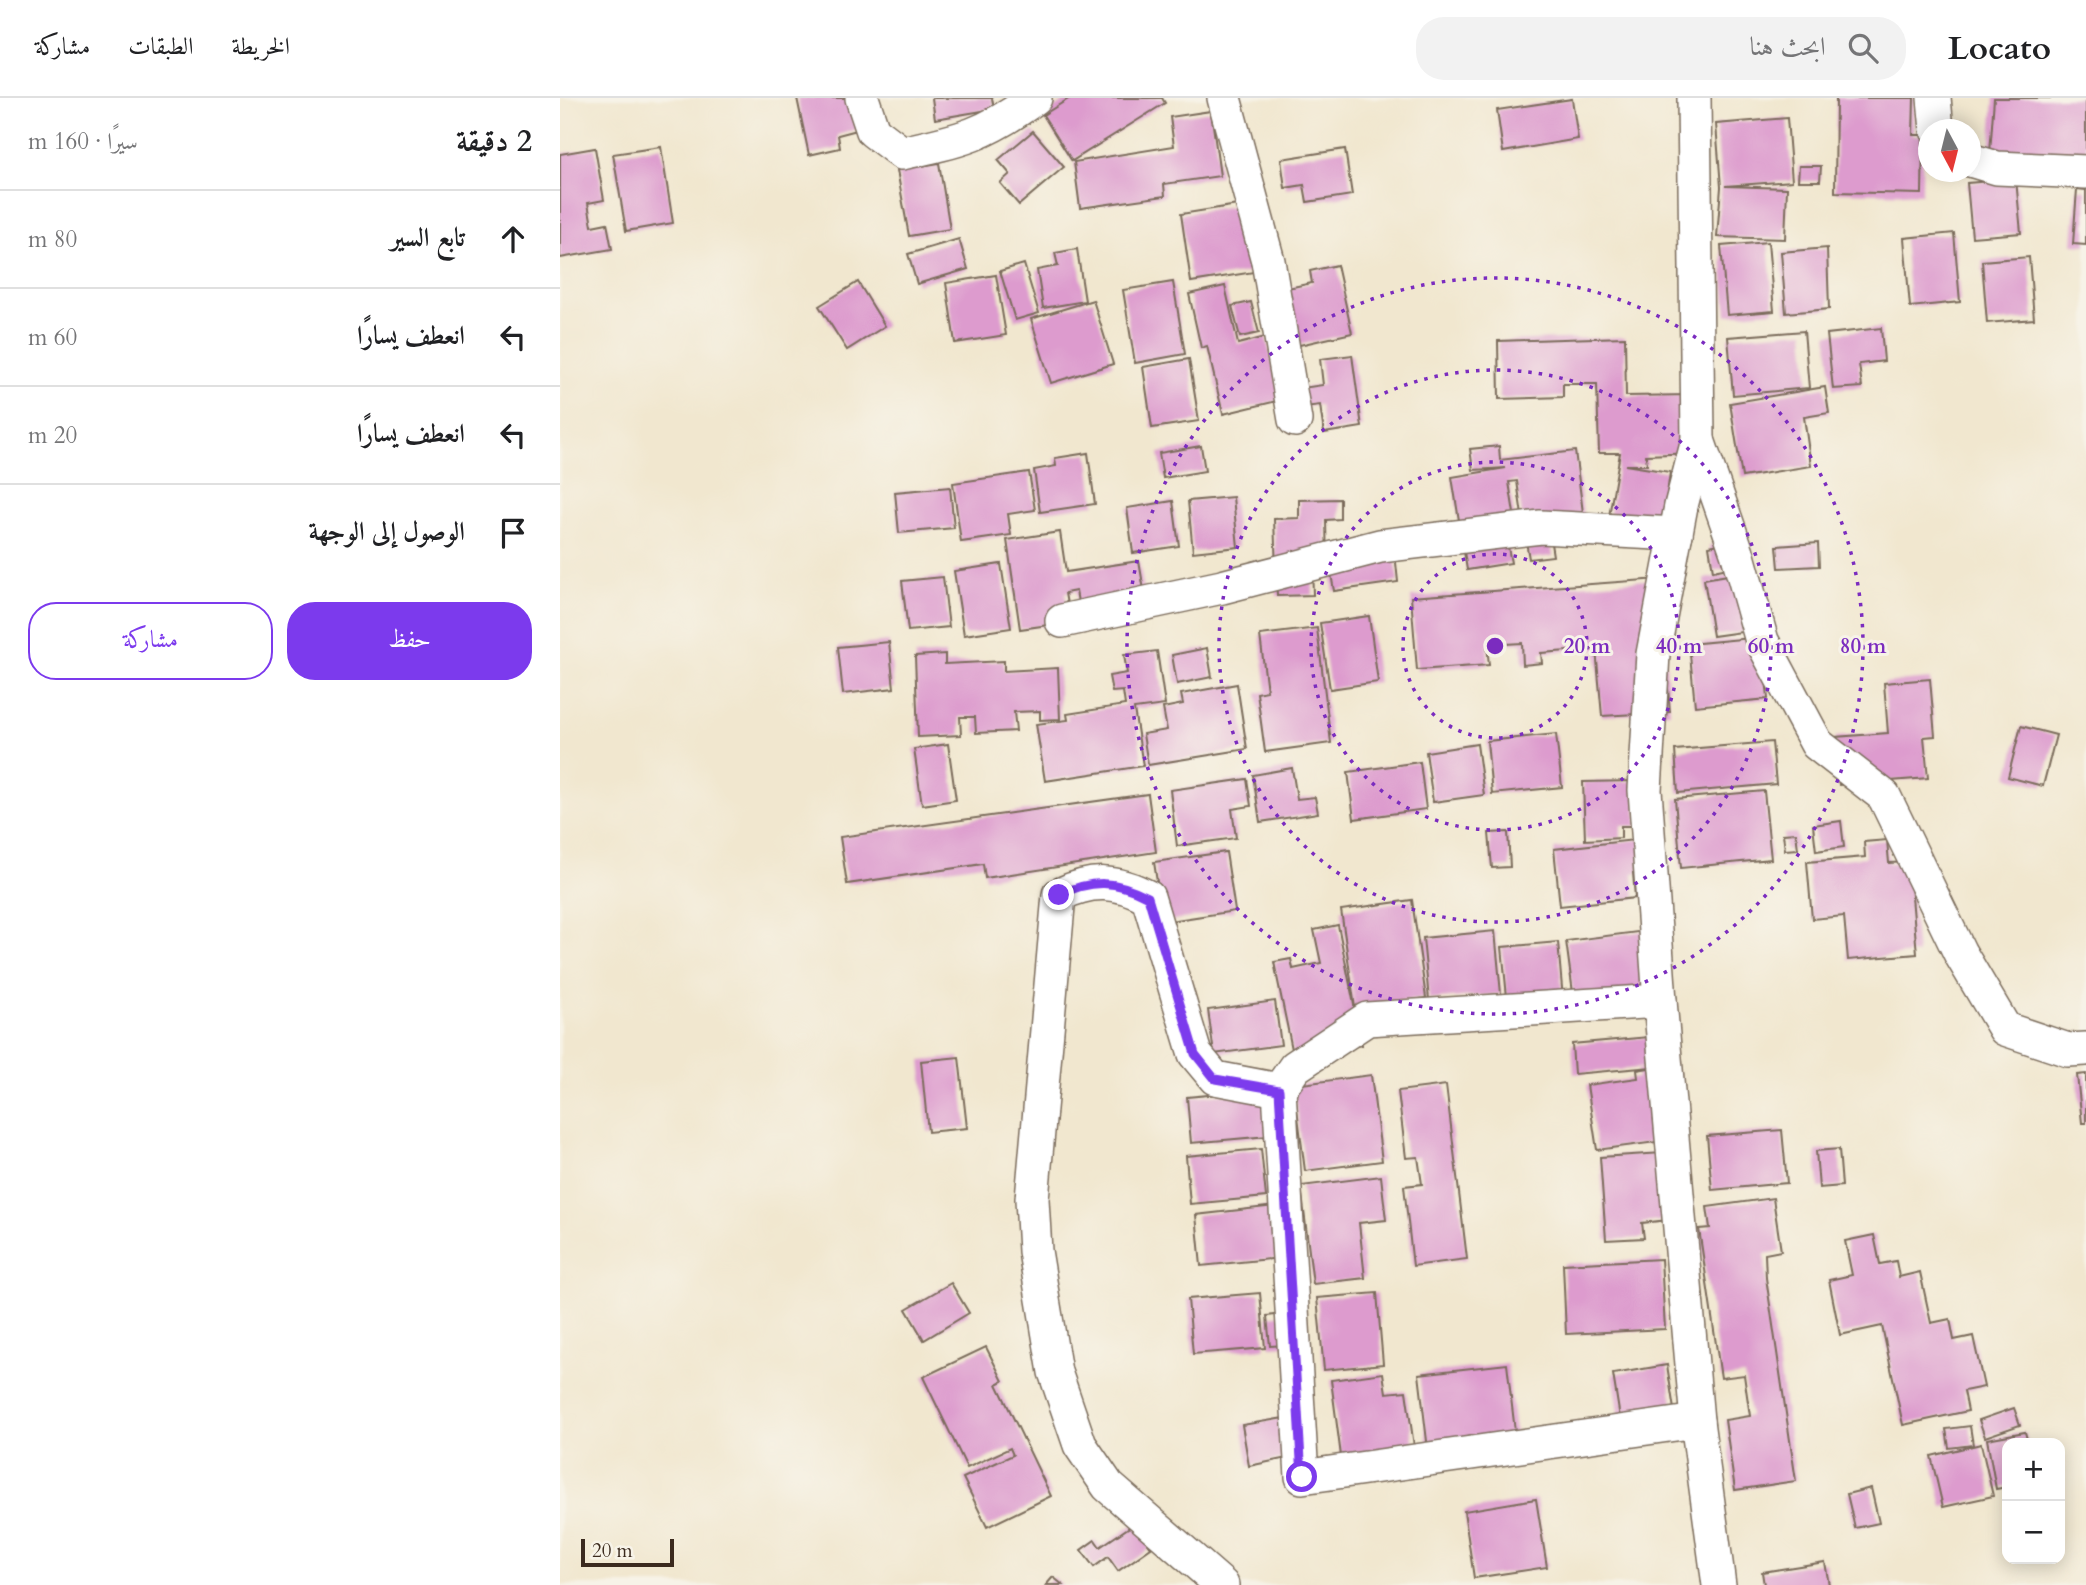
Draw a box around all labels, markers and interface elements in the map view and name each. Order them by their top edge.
search box [1416,17,1906,80]
text: Locato [1948,26,2051,71]
text: ابحث هنا [1749,29,1826,64]
icon: search [1844,29,1882,67]
text: مشاركة [35,30,90,63]
text: الطبقات [128,30,194,63]
text: الخريطة [232,30,290,63]
north arrow [1918,119,1981,182]
text: 2 دقيقة [456,121,532,162]
text: سيرًا · 160 m [28,126,138,157]
text: تابع السير [390,220,465,255]
icon: ahead [494,220,532,258]
text: 80 m [28,224,77,255]
text: انعطف يسارًا [357,318,465,353]
icon: left [494,318,532,356]
text: 60 m [28,322,77,353]
text: انعطف يسارًا [357,416,465,451]
icon: left [494,416,532,454]
text: 20 m [28,420,77,451]
text: الوصول إلى الوجهة [309,514,465,549]
icon: arrive [494,514,532,552]
button: مشاركة [28,602,273,680]
button: حفظ [287,602,532,680]
text: 20 m [1564,632,1611,661]
text: 40 m [1656,632,1703,661]
text: 60 m [1748,632,1795,661]
text: 80 m [1840,632,1887,661]
centre of rings [1483,634,1507,658]
route end [1043,879,1074,910]
map controls [2002,1438,2065,1564]
button: + [2002,1438,2065,1501]
route start [1286,1461,1317,1492]
button: − [2002,1501,2065,1564]
scale bar [581,1536,674,1568]
text: 20 m [592,1538,633,1564]

